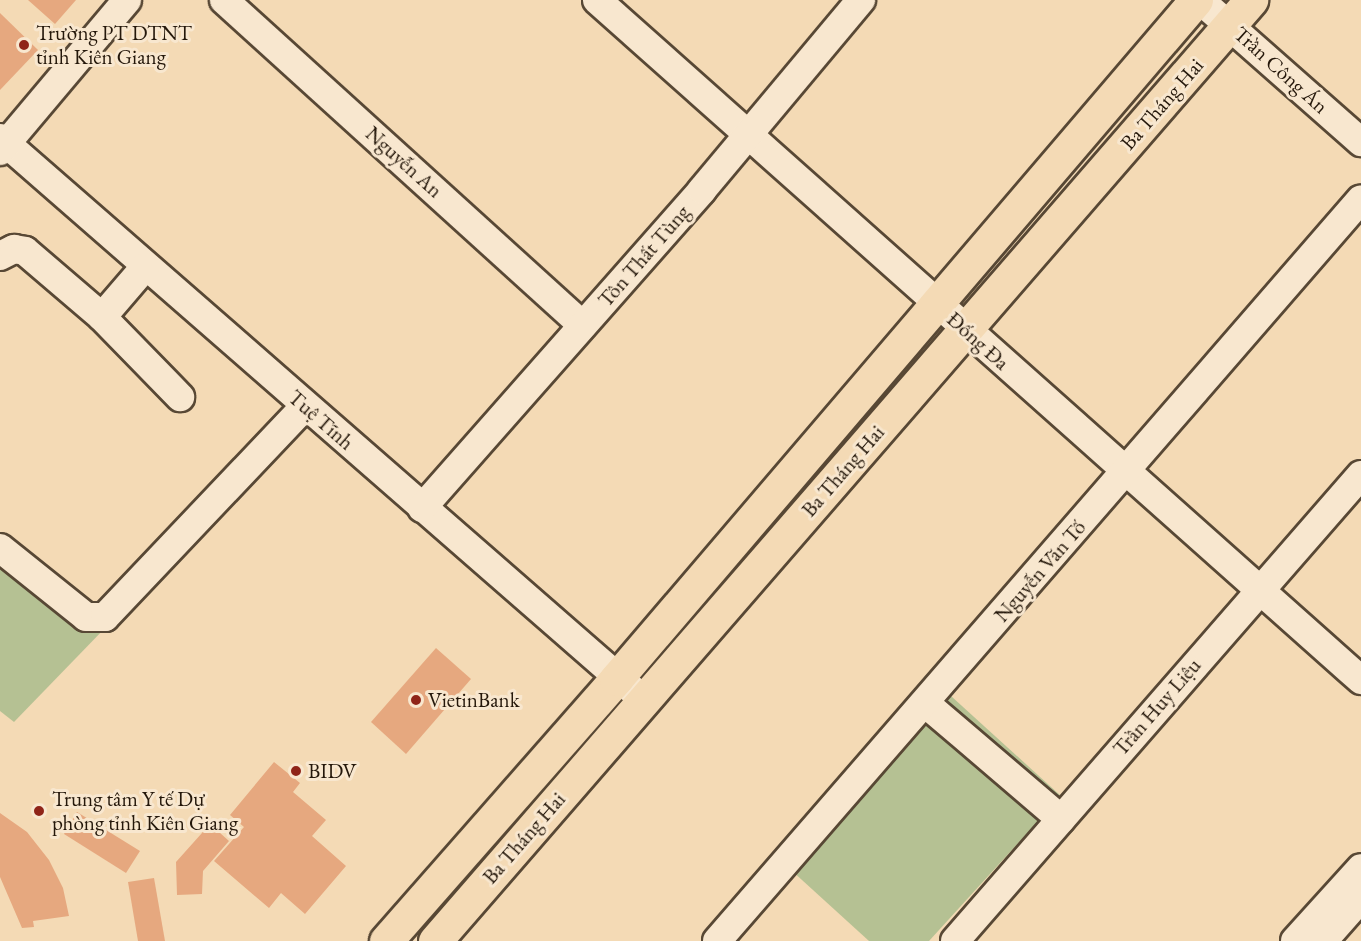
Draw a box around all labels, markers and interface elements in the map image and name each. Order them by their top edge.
place label: Trường PT DTNT tỉnh Kiên Giang [36,20,192,70]
street label: Trần Công Án [1229,21,1333,119]
marker: Trường PT DTNT tỉnh Kiên Giang [17,38,31,52]
street label: Ba Tháng Hai [1115,53,1209,155]
street label: Nguyễn An [360,121,448,203]
street label: Tôn Thất Tùng [593,200,695,312]
street label: Đống Đa [942,307,1014,375]
street label: Tuệ Tĩnh [283,385,359,455]
street label: Ba Tháng Hai [796,420,890,522]
street label: Nguyễn Văn Tố [989,515,1091,627]
street label: Trần Huy Liệu [1108,653,1206,761]
place label: VietinBank [428,687,519,713]
marker: VietinBank [409,693,423,707]
place label: BIDV [308,758,357,784]
marker: BIDV [289,764,303,778]
place label: Trung tâm Y tế Dự phòng tỉnh Kiên Giang [52,786,238,836]
street label: Ba Tháng Hai [477,787,571,889]
marker: Trung tâm Y tế Dự phòng tỉnh Kiên Giang [30,802,48,820]

